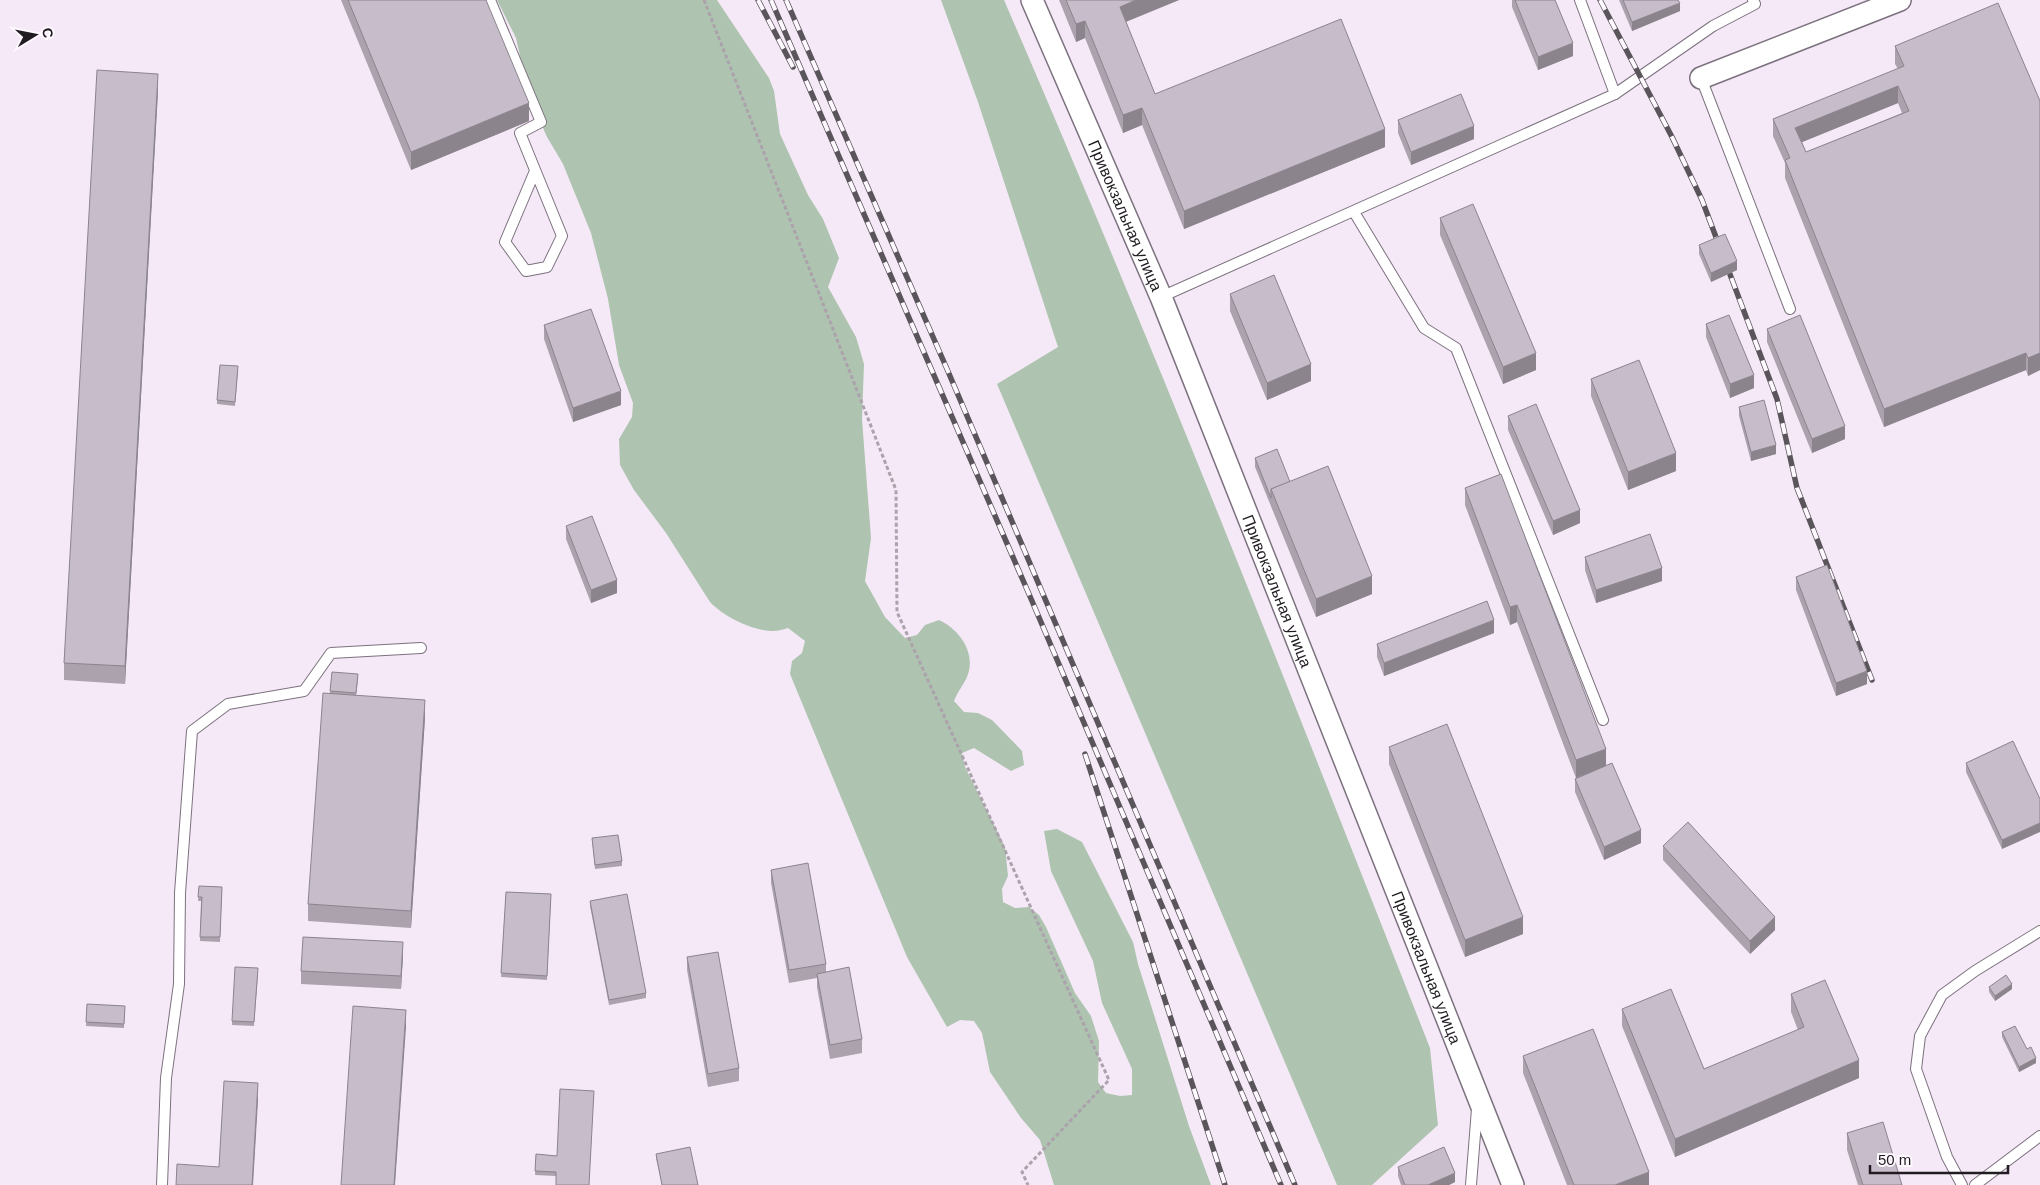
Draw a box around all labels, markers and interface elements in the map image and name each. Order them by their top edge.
north arrow [10,10,60,60]
text: С [39,26,57,39]
street label: Привокзальная улица [1085,138,1165,294]
street label: Привокзальная улица [1239,512,1315,670]
street label: Привокзальная улица [1388,889,1464,1046]
scale bar [1870,1142,2008,1174]
text: 50 m [1878,1151,1911,1168]

